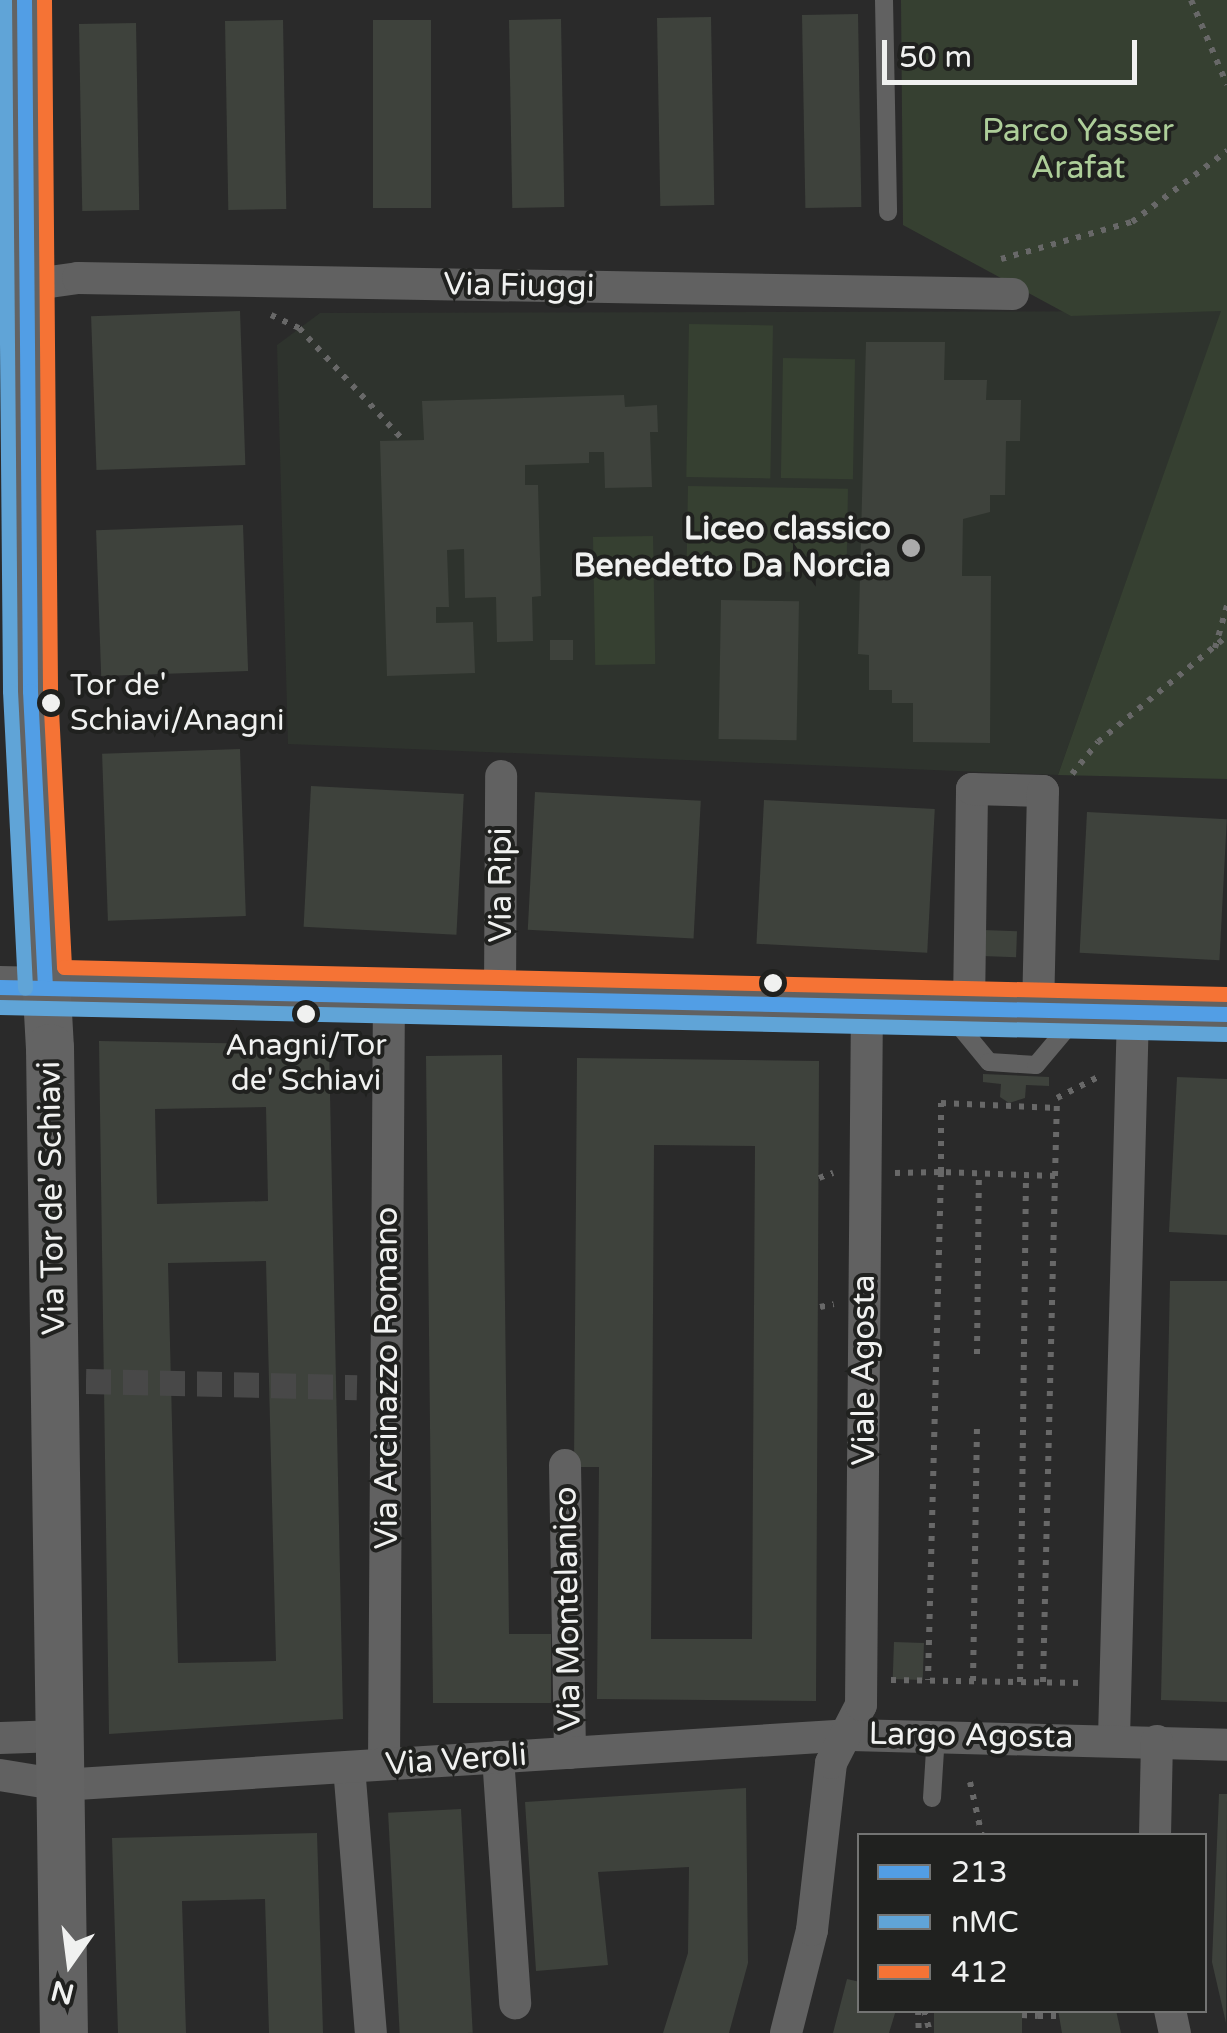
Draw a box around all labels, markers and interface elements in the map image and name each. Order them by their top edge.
scale bar [887,20,1142,82]
text: 50 m [899,39,972,76]
park label: Parco Yasser Arafat [982,113,1174,188]
street label: Via Fiuggi [443,265,595,307]
place label: Liceo classico Benedetto Da Norcia [573,511,891,586]
marker: Liceo classico Benedetto Da Norcia [900,537,922,559]
place label: Tor de' Schiavi/Anagni [70,668,284,738]
marker: Tor de' Schiavi/Anagni [41,693,61,713]
street label: Via Ripi [482,827,520,943]
unlabelled marker [763,973,783,993]
marker: Anagni/Tor de' Schiavi [296,1004,316,1024]
place label: Anagni/Tor de' Schiavi [225,1028,387,1098]
street label: Via Tor de' Schiavi [30,1061,74,1335]
street label: Via Arcinazzo Romano [368,1207,406,1549]
street label: Viale Agosta [845,1275,883,1465]
street label: Via Montelanico [547,1486,589,1732]
street label: Largo Agosta [868,1715,1074,1757]
street label: Via Veroli [384,1736,528,1784]
legend [857,1833,1207,2013]
text: 213 [951,1854,1008,1891]
text: nMC [951,1904,1019,1941]
north arrow [20,1913,120,2013]
text: 412 [951,1954,1008,1991]
text: N [48,1973,78,2011]

